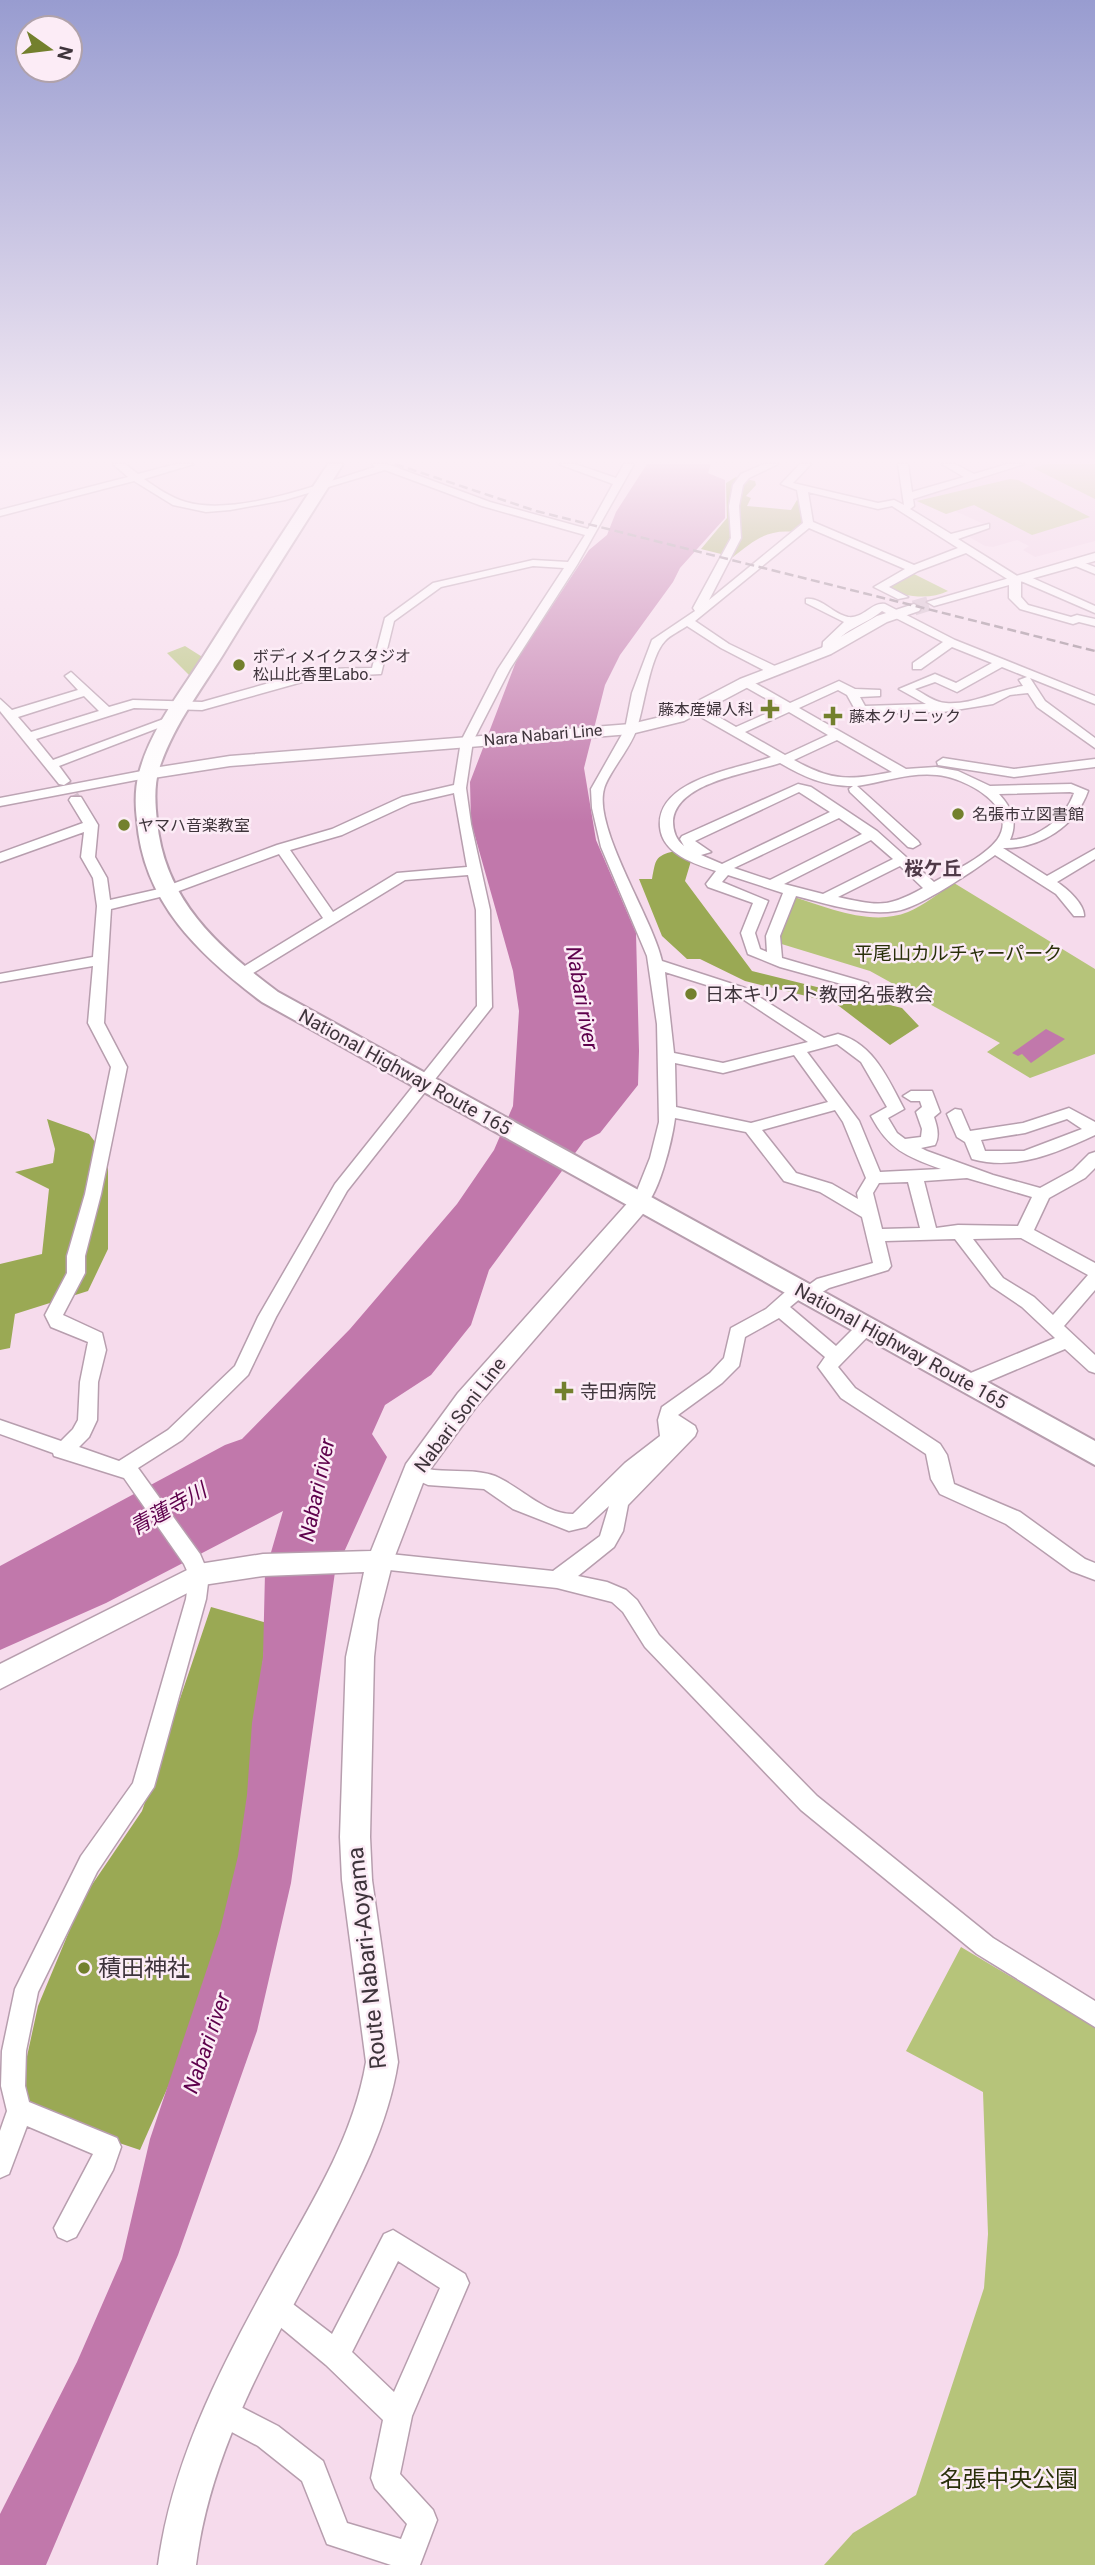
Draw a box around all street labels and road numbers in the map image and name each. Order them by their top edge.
street label: Nara Nabari Line [483,720,603,750]
street label: National Highway Route 165 [295,1004,515,1140]
street label: National Highway Route 165 [791,1278,1011,1414]
street label: Nabari Soni Line [409,1353,511,1477]
street label: Route Nabari-Aoyama [342,1846,392,2070]

